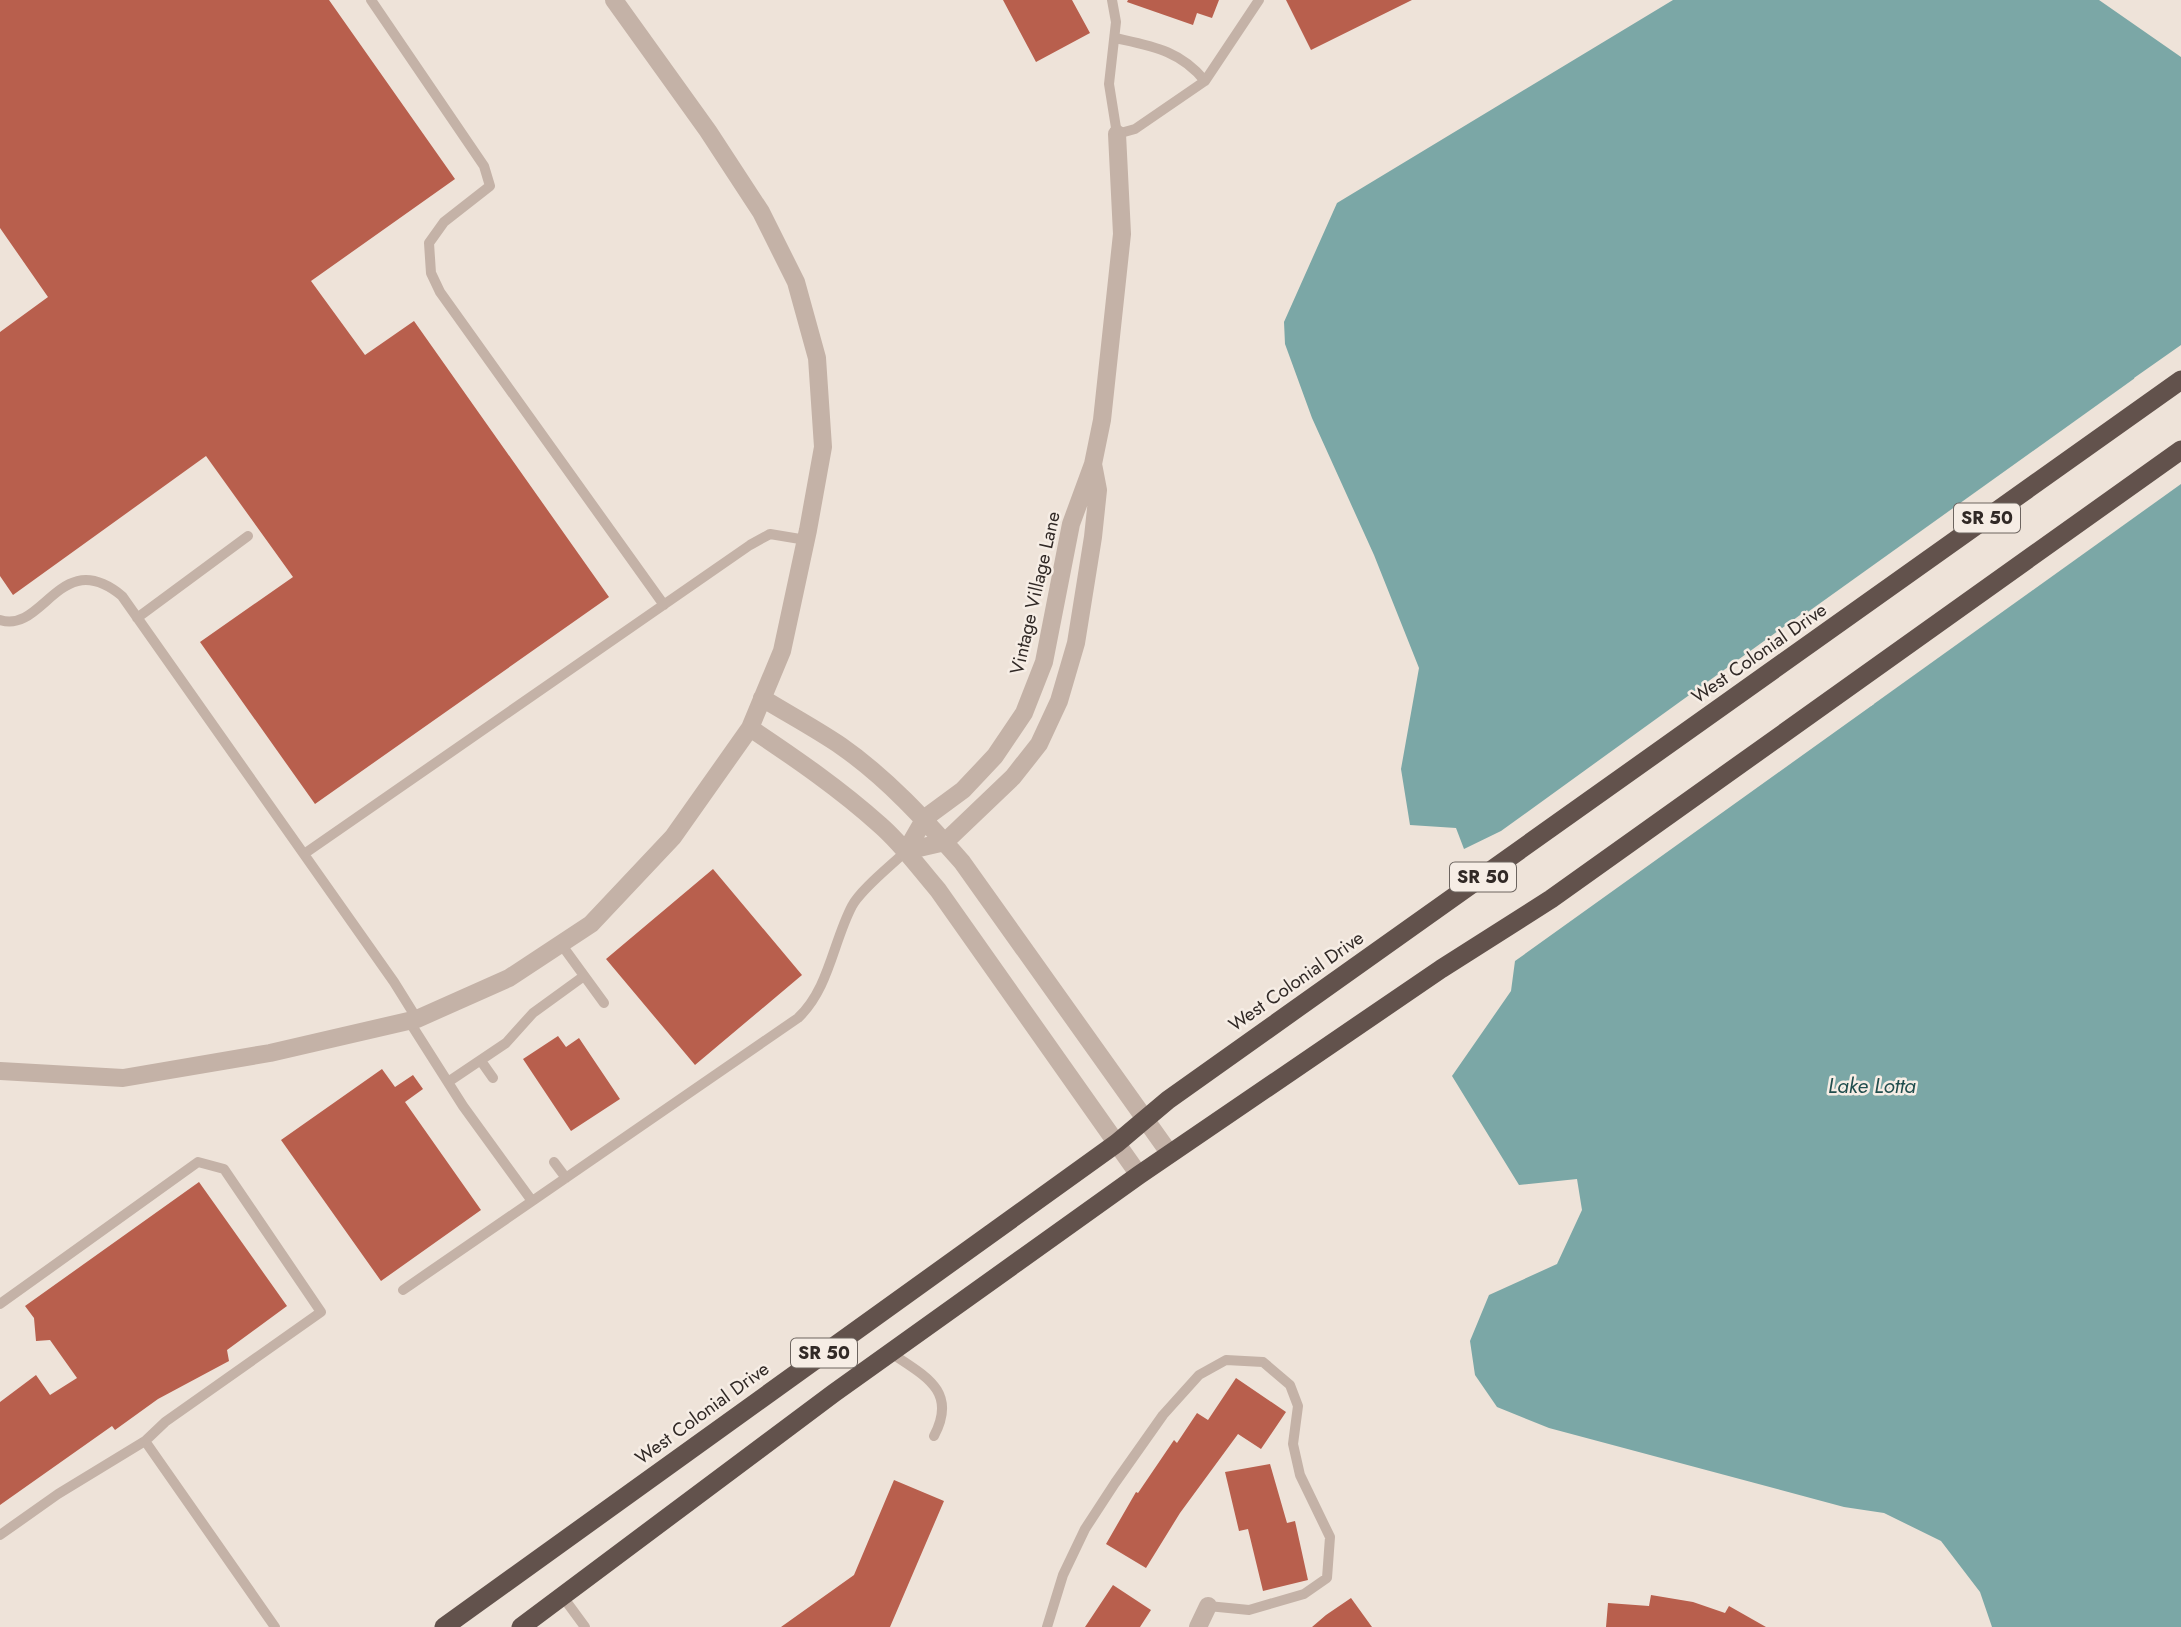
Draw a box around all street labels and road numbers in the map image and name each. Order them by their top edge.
road number: SR 50 [1954,504,2020,532]
street label: Vintage Village Lane [1003,509,1067,677]
street label: West Colonial Drive [1686,596,1832,710]
road number: SR 50 [1450,862,1516,892]
street label: West Colonial Drive [1223,924,1369,1038]
road number: SR 50 [791,1338,857,1368]
street label: West Colonial Drive [630,1355,775,1471]

